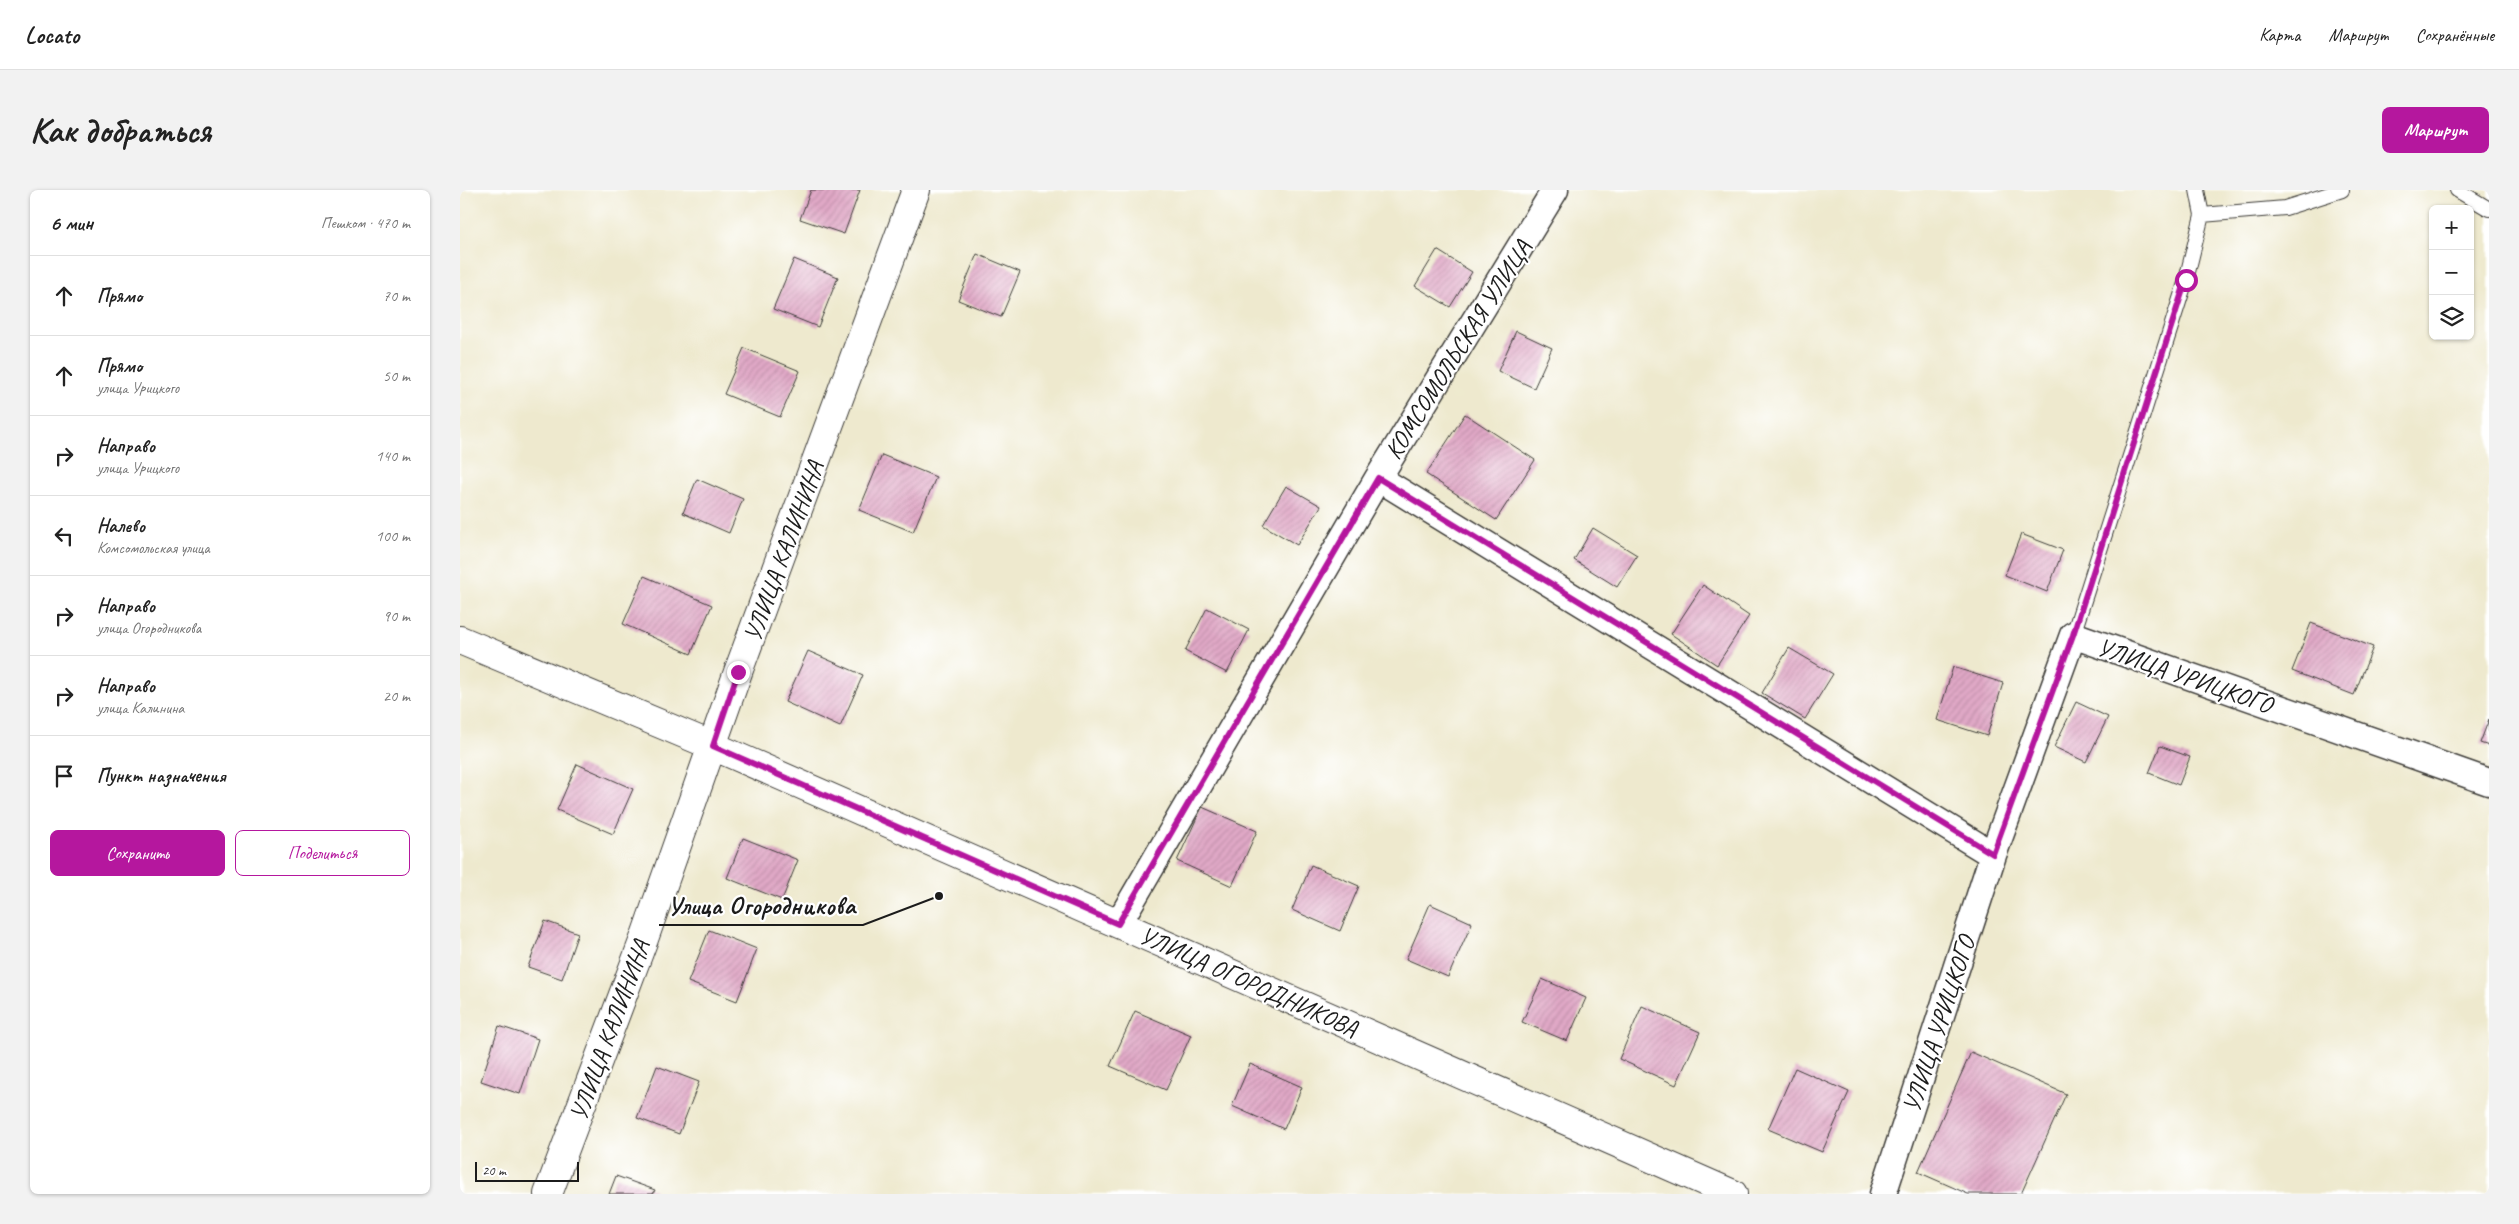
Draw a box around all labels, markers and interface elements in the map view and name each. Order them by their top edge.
text: Locato [25,20,79,50]
text: Карта [2259,24,2300,46]
text: Маршрут [2328,24,2388,46]
text: Сохранённые [2416,24,2494,46]
button: Маршрут [2382,107,2489,153]
text: Как добраться [30,108,211,153]
map controls [2429,205,2474,340]
button: + [2429,205,2474,250]
text: 6 мин [50,210,93,236]
text: Пешком · 470 m [321,213,410,233]
street label: КОМСОМОЛЬСКАЯ УЛИЦА [1377,233,1539,465]
button: − [2429,250,2474,295]
route start [2175,269,2198,292]
icon: ahead [50,282,78,310]
text: Прямо [97,284,142,308]
text: 70 m [383,286,410,306]
button: layers [2429,295,2474,340]
text: Прямо [97,354,142,378]
icon: ahead [50,362,78,390]
text: 50 m [383,366,410,386]
text: улица Урицкого [97,378,179,398]
text: Направо [97,434,155,458]
icon: right [50,442,78,470]
text: 140 m [376,446,410,466]
street label: УЛИЦА КАЛИНИНА [737,456,832,646]
text: улица Урицкого [97,458,179,478]
text: Налево [97,514,145,538]
icon: left [50,522,78,550]
text: 100 m [376,526,410,546]
text: Комсомольская улица [97,538,210,558]
text: Направо [97,594,155,618]
icon: right [50,602,78,630]
text: 90 m [383,606,410,626]
text: улица Огородникова [97,618,201,638]
street label: УЛИЦА УРИЦКОГО [2093,631,2279,722]
route end [727,661,750,684]
text: Направо [97,674,155,698]
icon: right [50,682,78,710]
text: 20 m [383,686,410,706]
text: улица Калинина [97,698,184,718]
icon: arrive [50,762,78,790]
text: Пункт назначения [97,764,226,788]
button: Сохранить [50,830,225,876]
button: Поделиться [235,830,410,876]
callout: Улица Огородникова [659,884,863,925]
text: Улица Огородникова [667,889,857,922]
street label: УЛИЦА ОГОРОДНИКОВА [1134,919,1363,1045]
street label: УЛИЦА УРИЦКОГО [1895,930,1983,1116]
street label: УЛИЦА КАЛИНИНА [563,935,658,1125]
scale bar [475,1159,579,1182]
text: 20 m [482,1162,506,1179]

